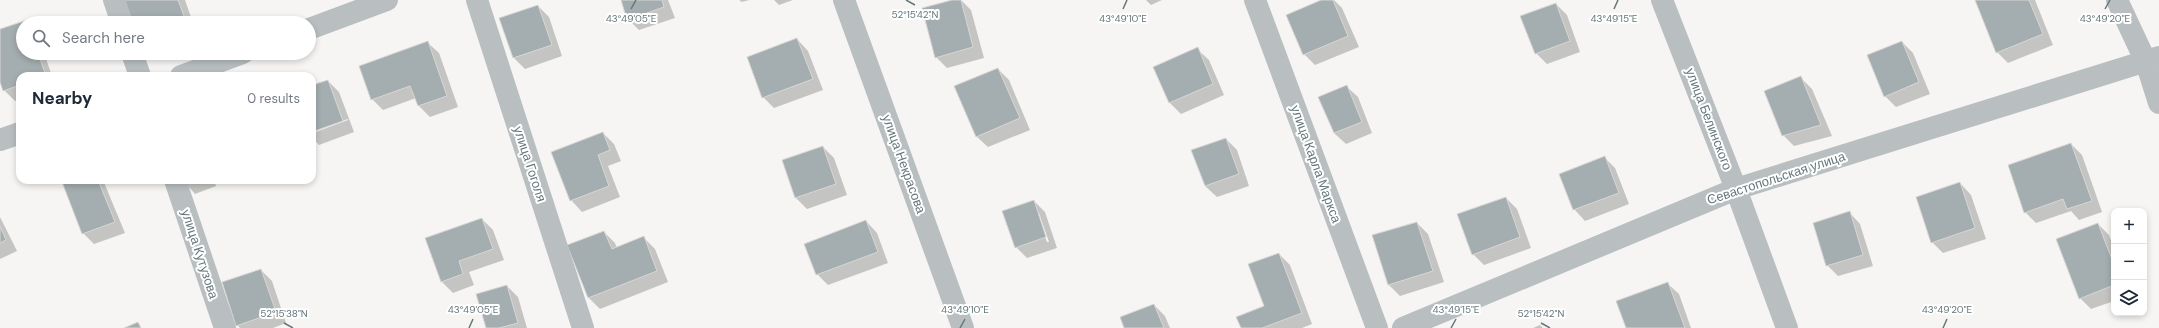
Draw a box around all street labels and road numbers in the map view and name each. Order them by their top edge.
street label: улица Белинского [1682,66,1736,172]
street label: улица Карла Маркса [1287,103,1345,226]
street label: улица Некрасова [878,112,930,216]
street label: улица Гоголя [510,124,550,204]
street label: Севастопольская улица [1705,147,1848,208]
street label: улица Кутузова [178,207,223,302]

